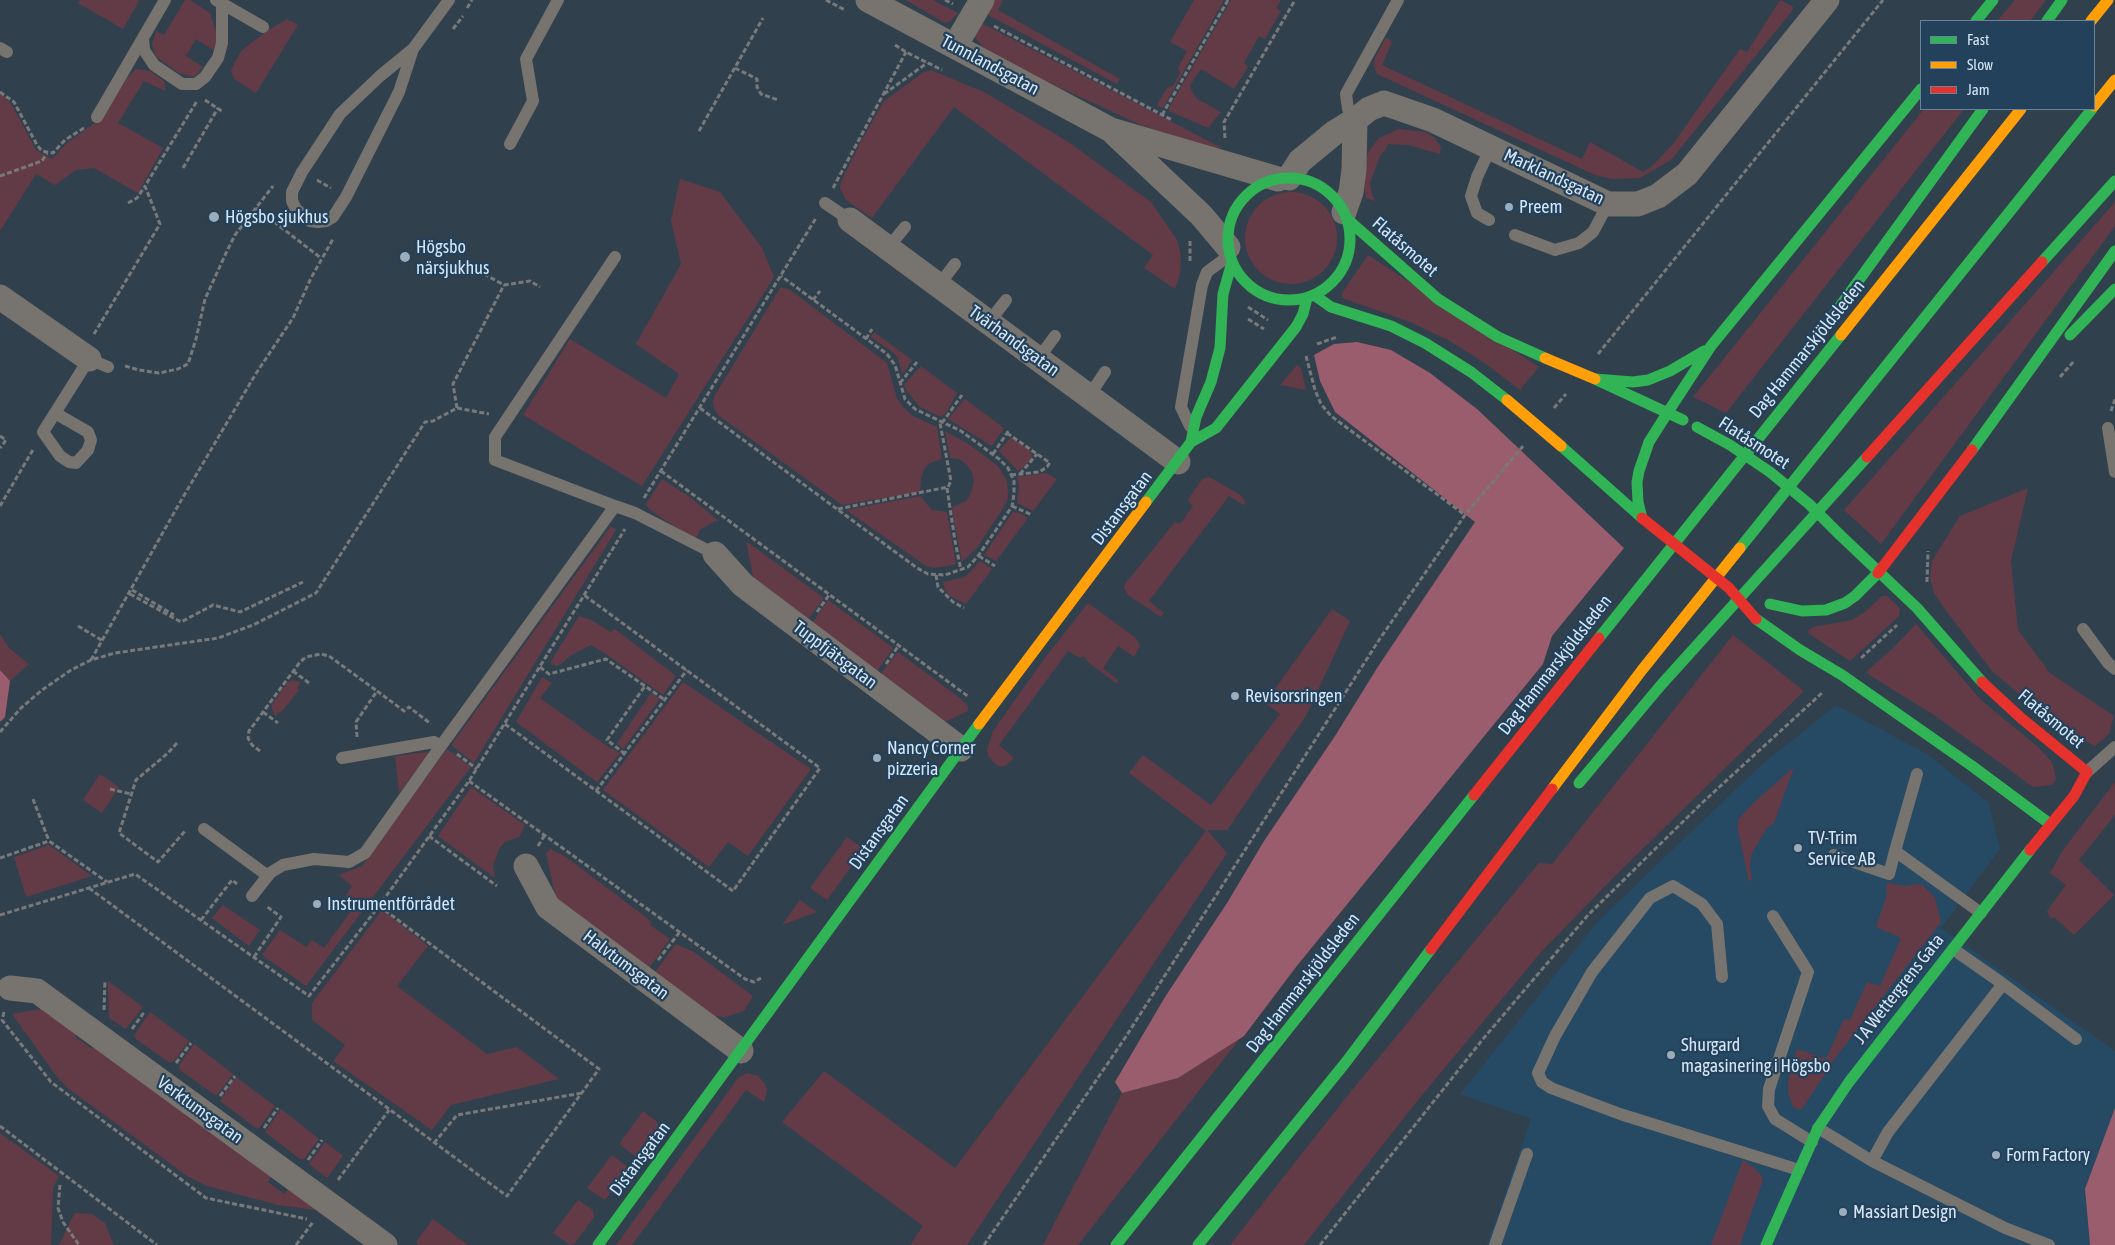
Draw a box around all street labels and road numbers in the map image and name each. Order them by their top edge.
street label: Tunnlandsgatan [937,30,1043,100]
street label: Marklandsgatan [1500,144,1608,210]
street label: Flatåsmotet [1368,213,1442,281]
street label: Dag Hammarskjöldsleden [1745,276,1869,422]
street label: Tvärhandsgatan [964,301,1064,381]
street label: Flatåsmotet [1715,412,1793,474]
street label: Distansgatan [1087,467,1157,549]
street label: Dag Hammarskjöldsleden [1494,591,1616,739]
street label: Tuppfjätsgatan [789,616,881,694]
street label: Flatåsmotet [2013,685,2089,753]
street label: Distansgatan [845,790,913,874]
street label: Dag Hammarskjöldsleden [1242,909,1364,1057]
street label: Halvtumsgatan [579,926,673,1004]
street label: J A Wettergrens Gata [1849,930,1949,1048]
street label: Verktumsgatan [153,1072,247,1148]
street label: Distansgatan [605,1118,675,1200]

